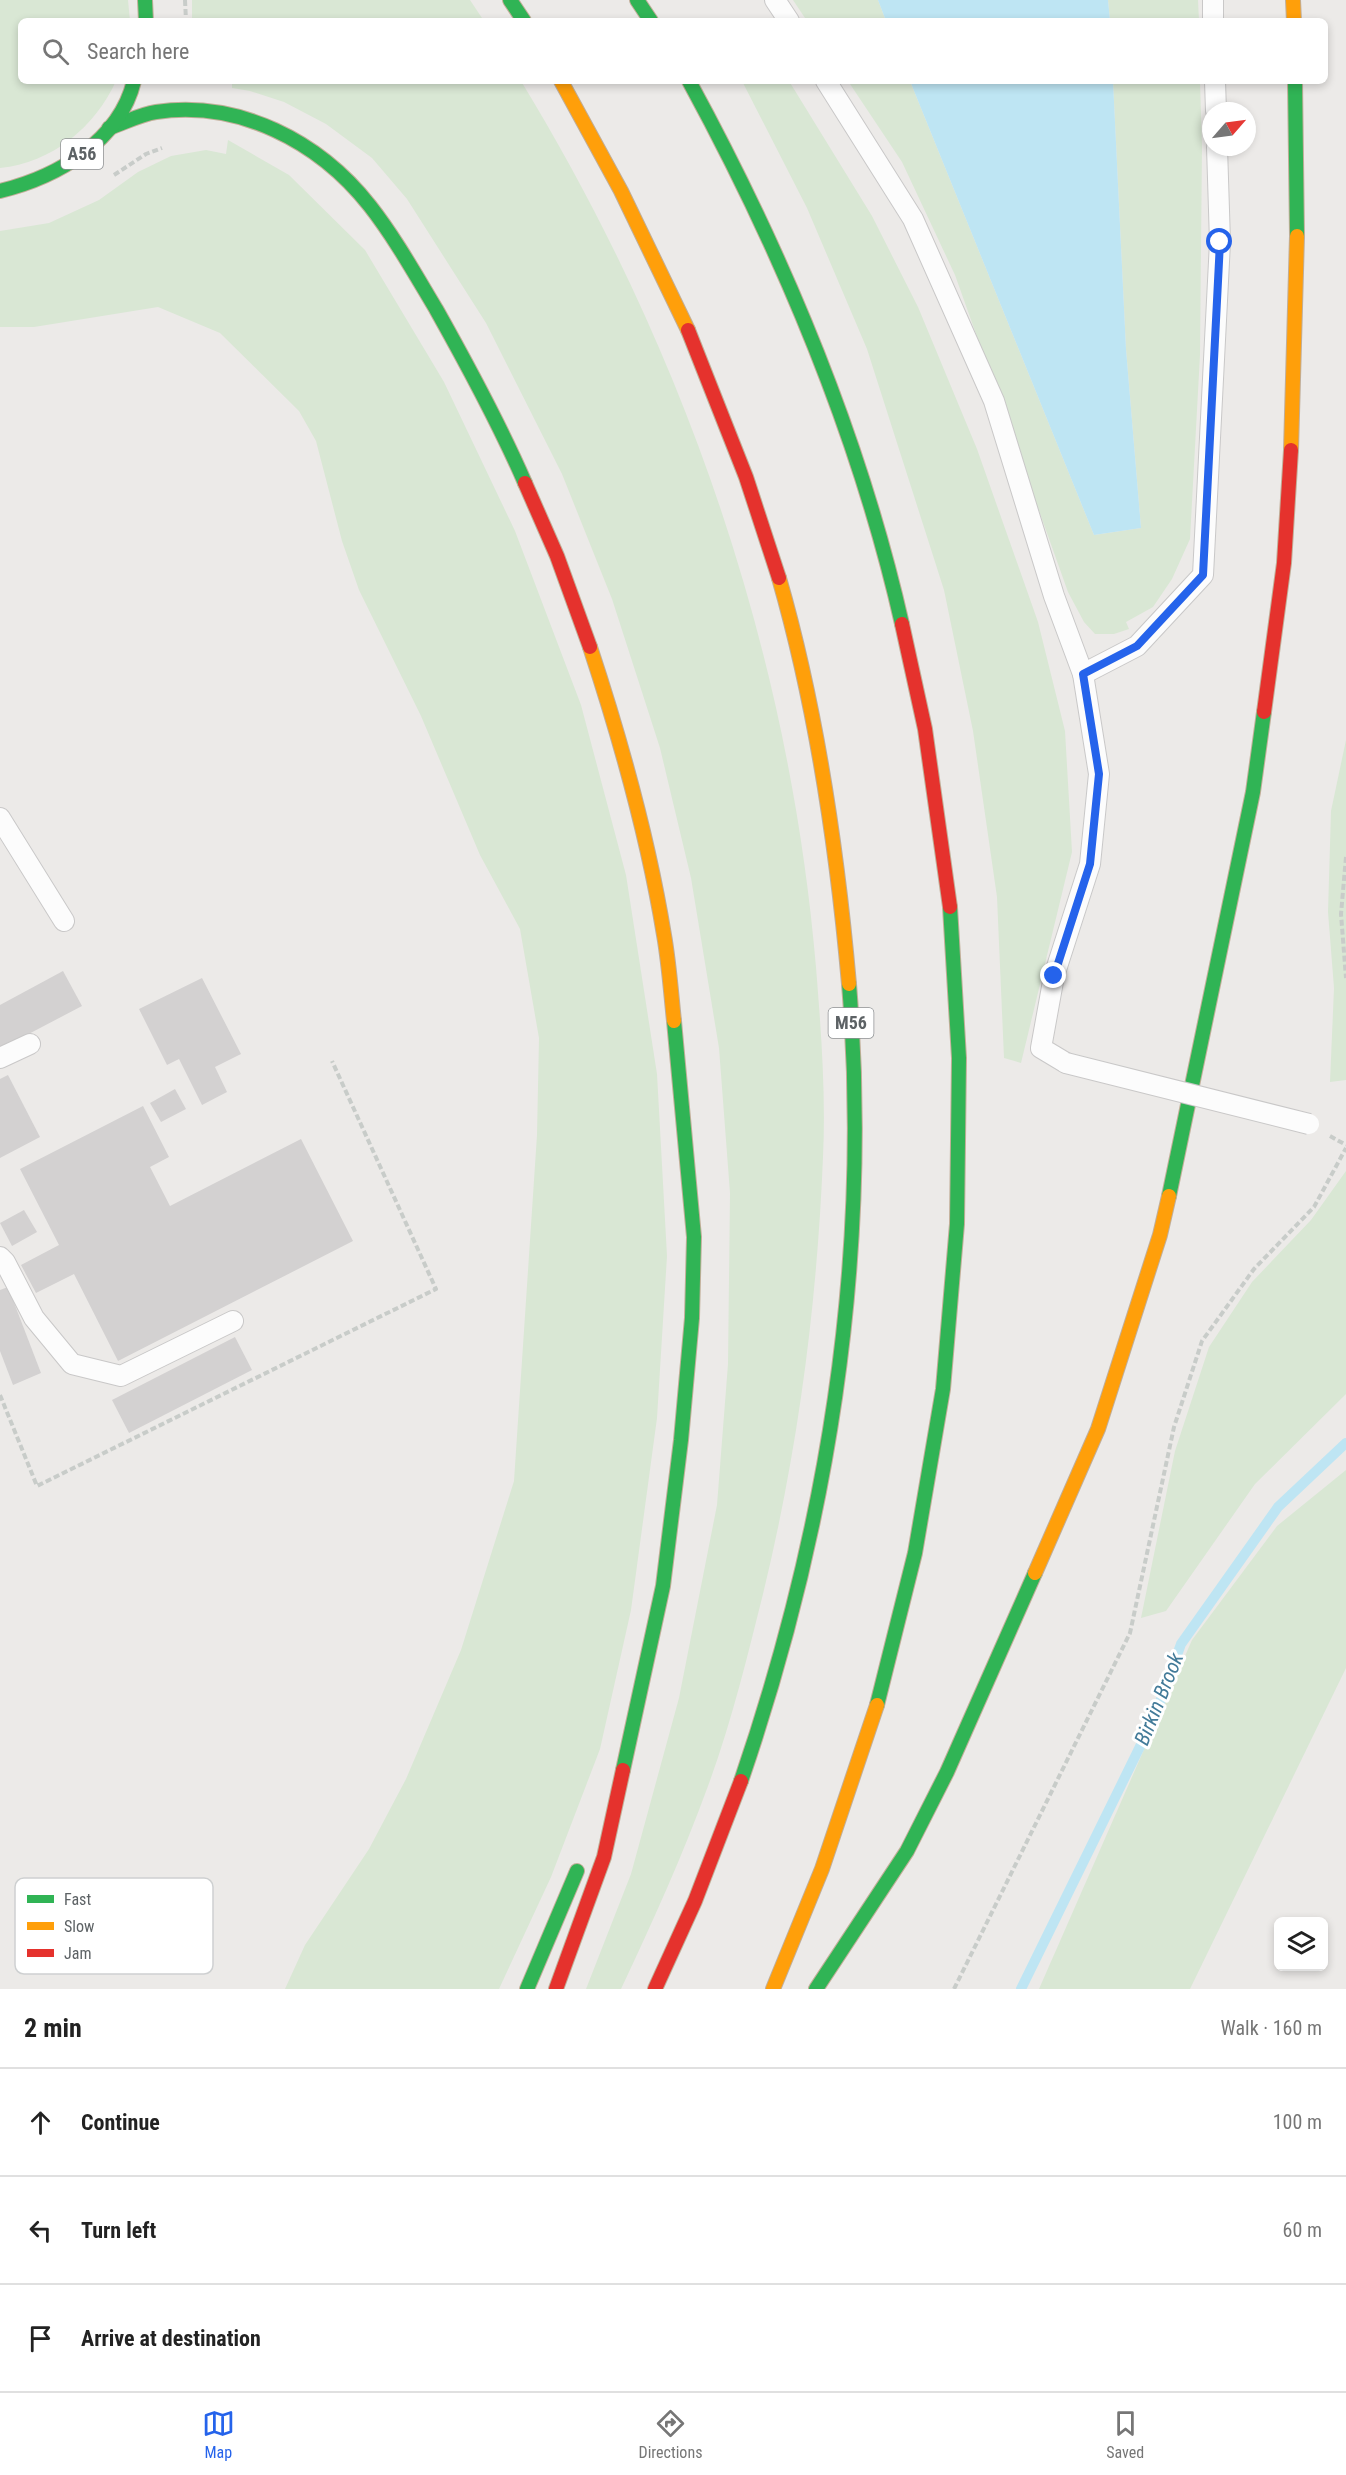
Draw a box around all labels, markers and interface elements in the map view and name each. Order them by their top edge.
search box [18,18,1328,84]
icon: search [39,35,72,68]
text: Search here [87,39,189,64]
north arrow [1202,102,1256,156]
road number: A56 [61,139,103,169]
route start [1206,228,1232,254]
route end [1040,962,1066,988]
road number: M56 [828,1008,874,1038]
water label: Birkin Brook [1130,1649,1189,1749]
legend [15,1878,213,1974]
text: Fast [64,1890,91,1909]
text: Slow [64,1917,94,1936]
map controls [1274,1917,1328,1971]
button: layers [1274,1917,1328,1971]
text: Jam [64,1944,91,1963]
text: 2 min [24,2013,82,2043]
text: Walk · 160 m [1221,2016,1322,2040]
icon: ahead [24,2106,57,2139]
text: Continue [81,2110,160,2135]
text: 100 m [1273,2110,1322,2134]
icon: left [24,2214,57,2247]
text: Turn left [81,2218,156,2243]
text: 60 m [1283,2218,1322,2242]
icon: arrive [24,2322,57,2355]
text: Arrive at destination [81,2326,261,2351]
tab: Map [202,2407,235,2462]
tab: Directions [639,2407,702,2462]
tab: Saved [1106,2407,1144,2462]

